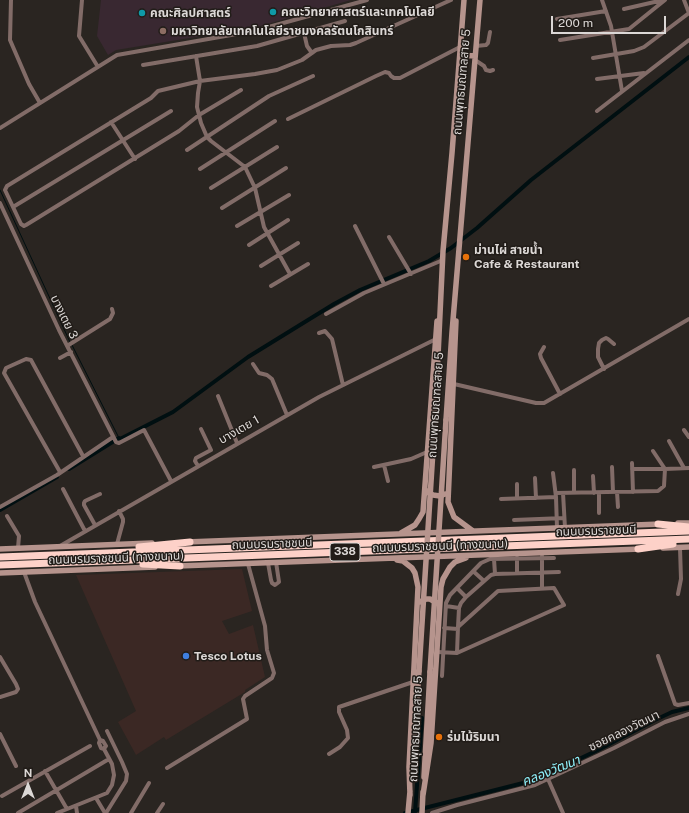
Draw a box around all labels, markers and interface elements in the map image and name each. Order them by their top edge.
place label: คณะวิทยาศาสตร์และเทคโนโลยี [281,5,435,19]
place label: คณะศิลปศาสตร์ [150,6,230,20]
marker: คณะวิทยาศาสตร์และเทคโนโลยี [268,7,278,17]
marker: คณะศิลปศาสตร์ [137,8,147,18]
scale bar [553,8,668,34]
text: 200 m [558,16,593,30]
place label: มหาวิทยาลัยเทคโนโลยีราชมงคลรัตนโกสินทร์ [171,24,393,38]
marker: มหาวิทยาลัยเทคโนโลยีราชมงคลรัตนโกสินทร์ [158,26,168,36]
street label: ถนนพุทธมณฑลสาย 5 [450,28,474,136]
place label: ม่านไผ่ สายน้ำ Cafe & Restaurant [474,243,579,271]
marker: ม่านไผ่ สายน้ำ Cafe & Restaurant [461,252,471,262]
street label: บางเตย 3 [47,293,81,341]
street label: ถนนพุทธมณฑลสาย 5 [425,352,447,458]
street label: บางเตย 1 [216,413,262,447]
street label: ถนนบรมราชชนนี [555,522,637,540]
street label: ถนนบรมราชชนนี [231,535,313,553]
street label: ถนนบรมราชชนนี (ทางขนาน) [372,536,508,556]
road number: 338 [330,543,360,561]
street label: ถนนบรมราชชนนี (ทางขนาน) [48,548,184,568]
place label: Tesco Lotus [194,649,262,663]
marker: Tesco Lotus [181,651,191,661]
street label: ถนนพุทธมณฑลสาย 5 [406,676,426,782]
street label: ซอยคลองวัฒนา [586,708,662,754]
place label: ร่มไม้ริมนา [447,730,500,744]
marker: ร่มไม้ริมนา [434,732,444,742]
water label: คลองวัฒนา [520,752,582,790]
north arrow [8,765,48,805]
text: N [24,767,32,779]

